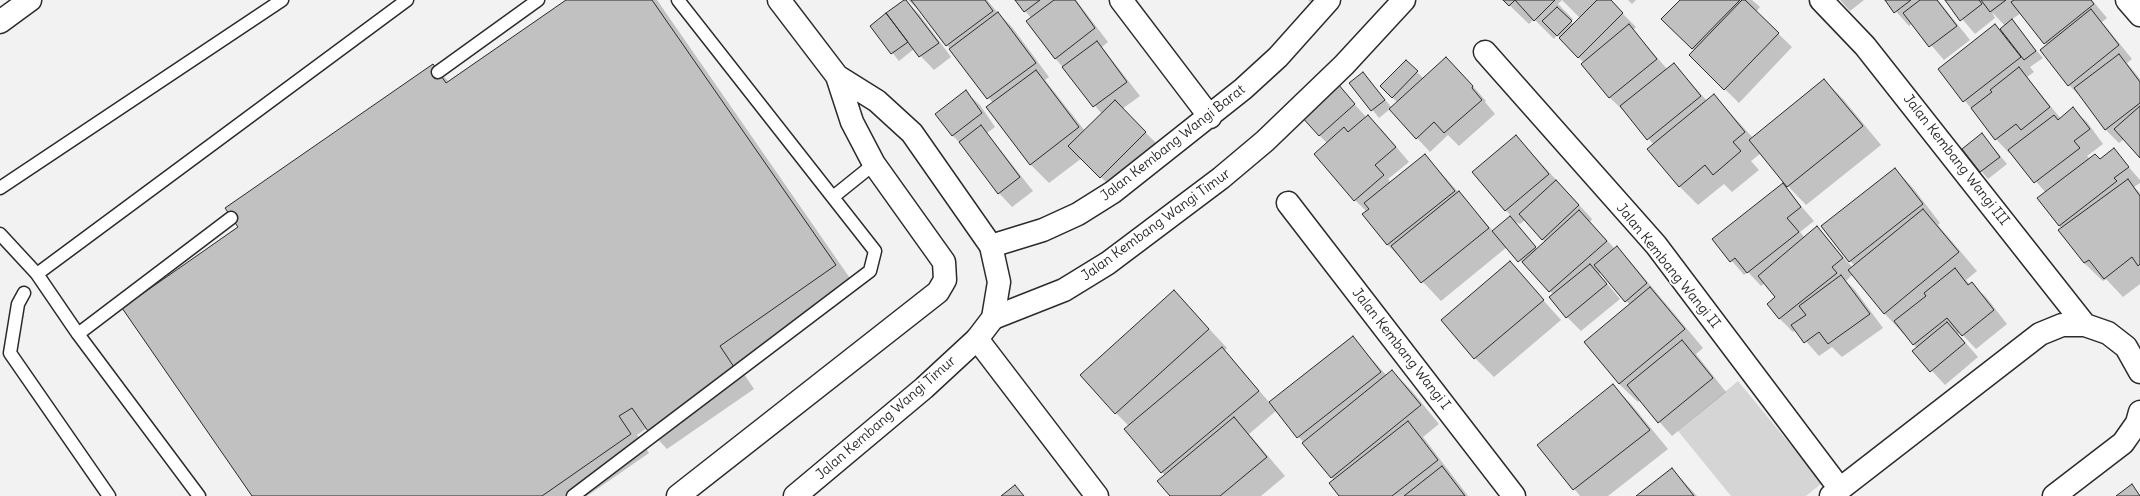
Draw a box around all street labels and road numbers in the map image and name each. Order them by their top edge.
street label: Jalan Kembang Wangi Barat [1097,81,1249,205]
street label: Jalan Kembang Wangi III [1900,91,2012,229]
street label: Jalan Kembang Wangi Timur [1078,165,1234,285]
street label: Jalan Kembang Wangi II [1613,200,1723,332]
street label: Jalan Kembang Wangi I [1348,285,1454,413]
street label: Jalan Kembang Wangi Timur [813,353,959,483]

